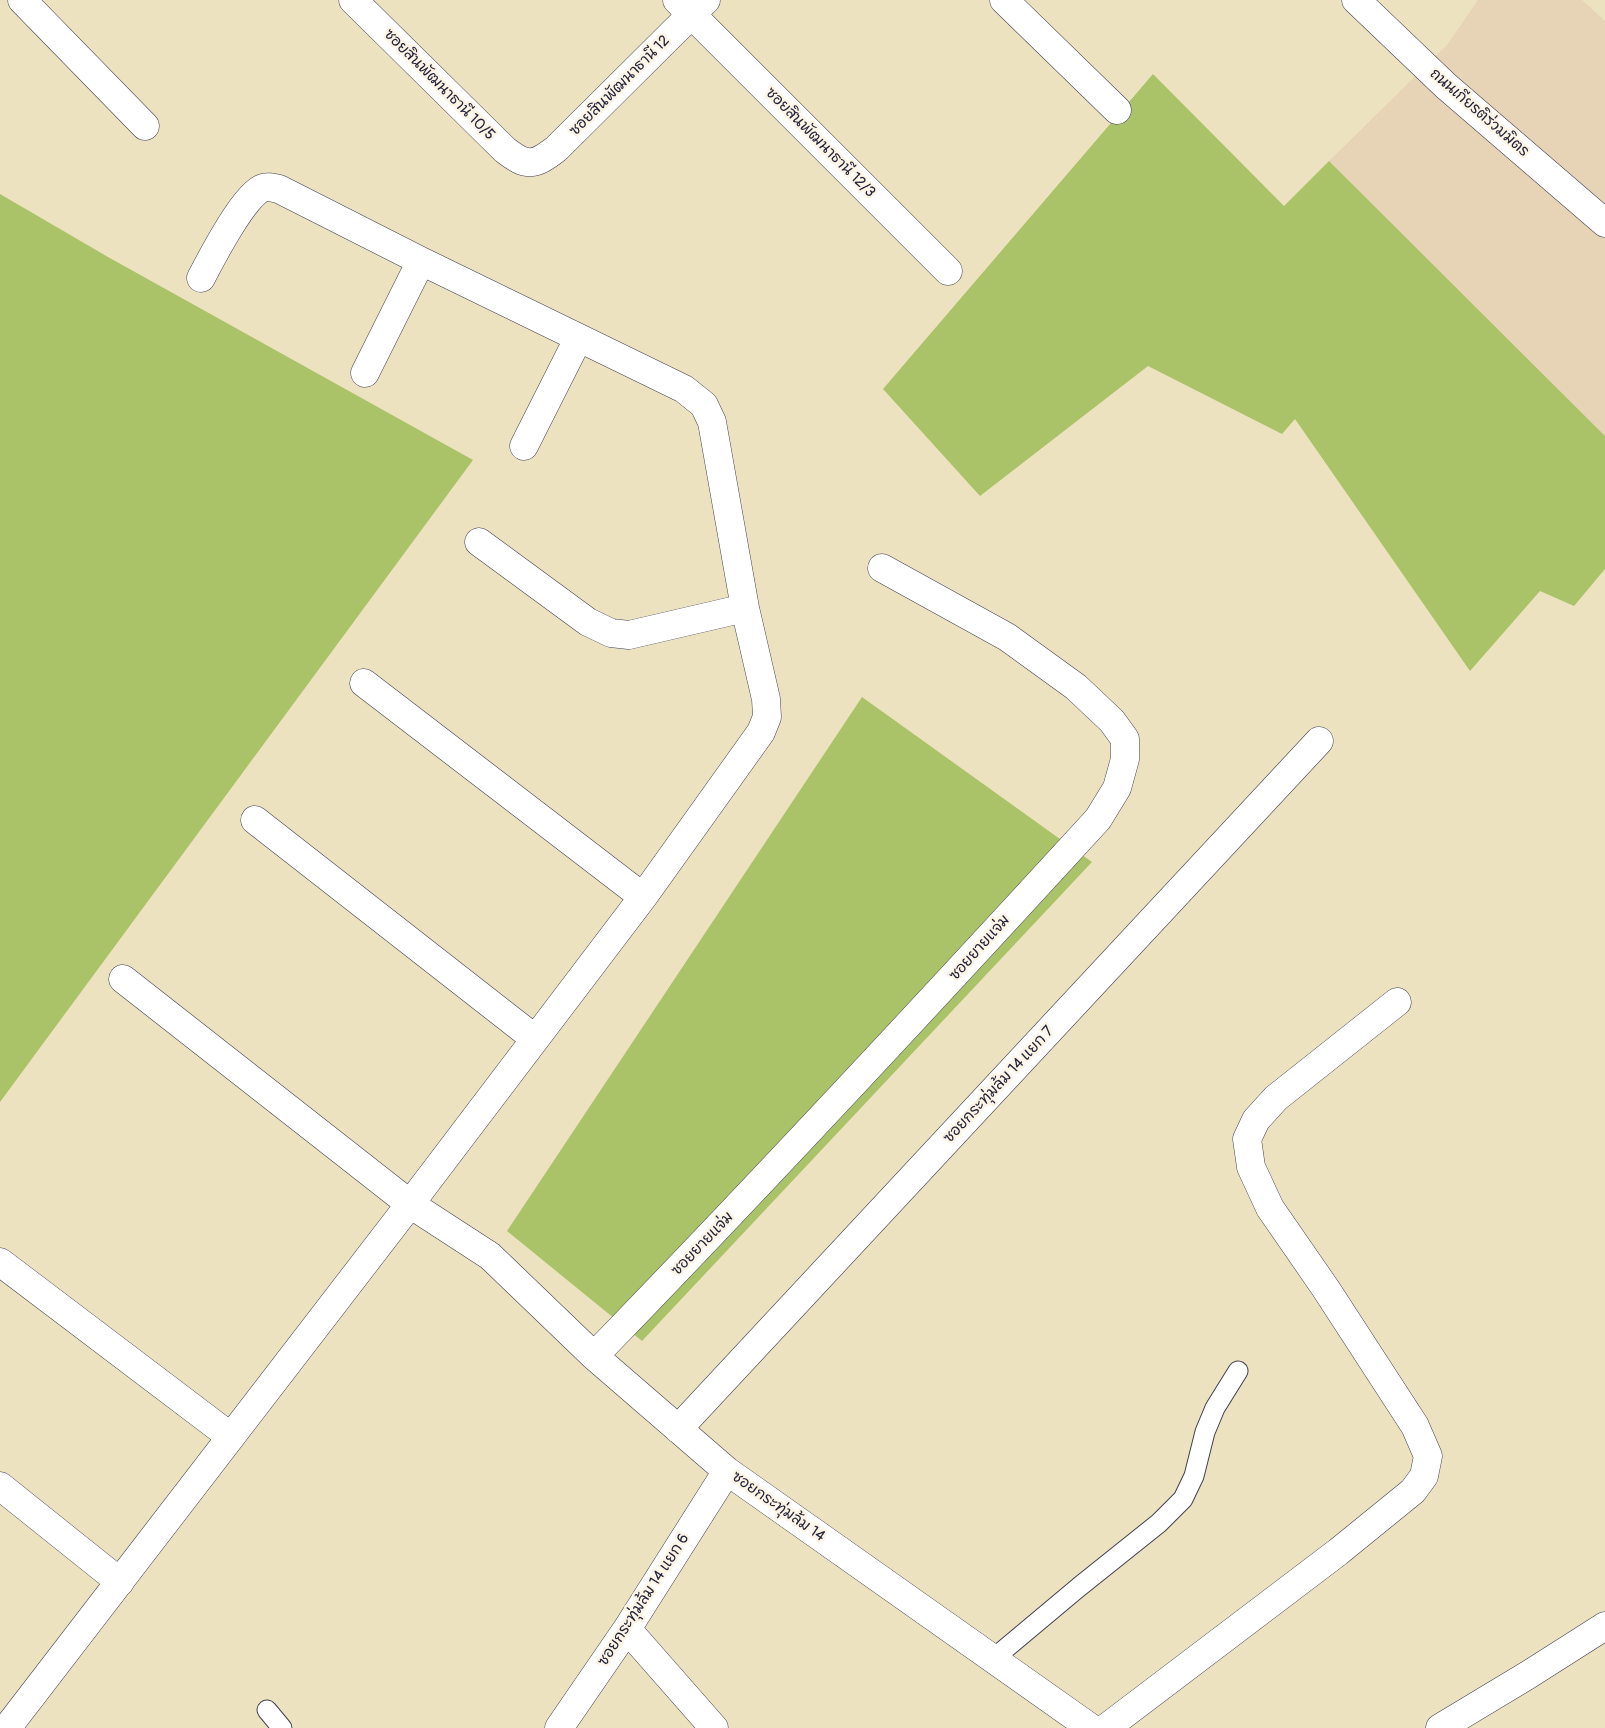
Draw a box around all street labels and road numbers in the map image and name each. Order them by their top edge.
street label: ซอยสินพัฒนาธานี 10/5 [380,26,498,144]
street label: ซอยสินพัฒนาธานี 12 [566,32,674,140]
street label: ถนนเกียรติร่วมมิตร [1426,65,1532,161]
street label: ซอยสินพัฒนาธานี 12/3 [761,84,879,202]
street label: ซอยยายแจ่ม [946,912,1014,984]
street label: ซอยกระทุ่มล้ม 14 แยก 7 [940,1023,1058,1147]
street label: ซอยยายแจ่ม [668,1208,738,1280]
street label: ซอยกระทุ่มล้ม 14 [728,1468,828,1546]
street label: ซอยกระทุ่มล้ม 14 แยก 6 [594,1530,694,1670]

